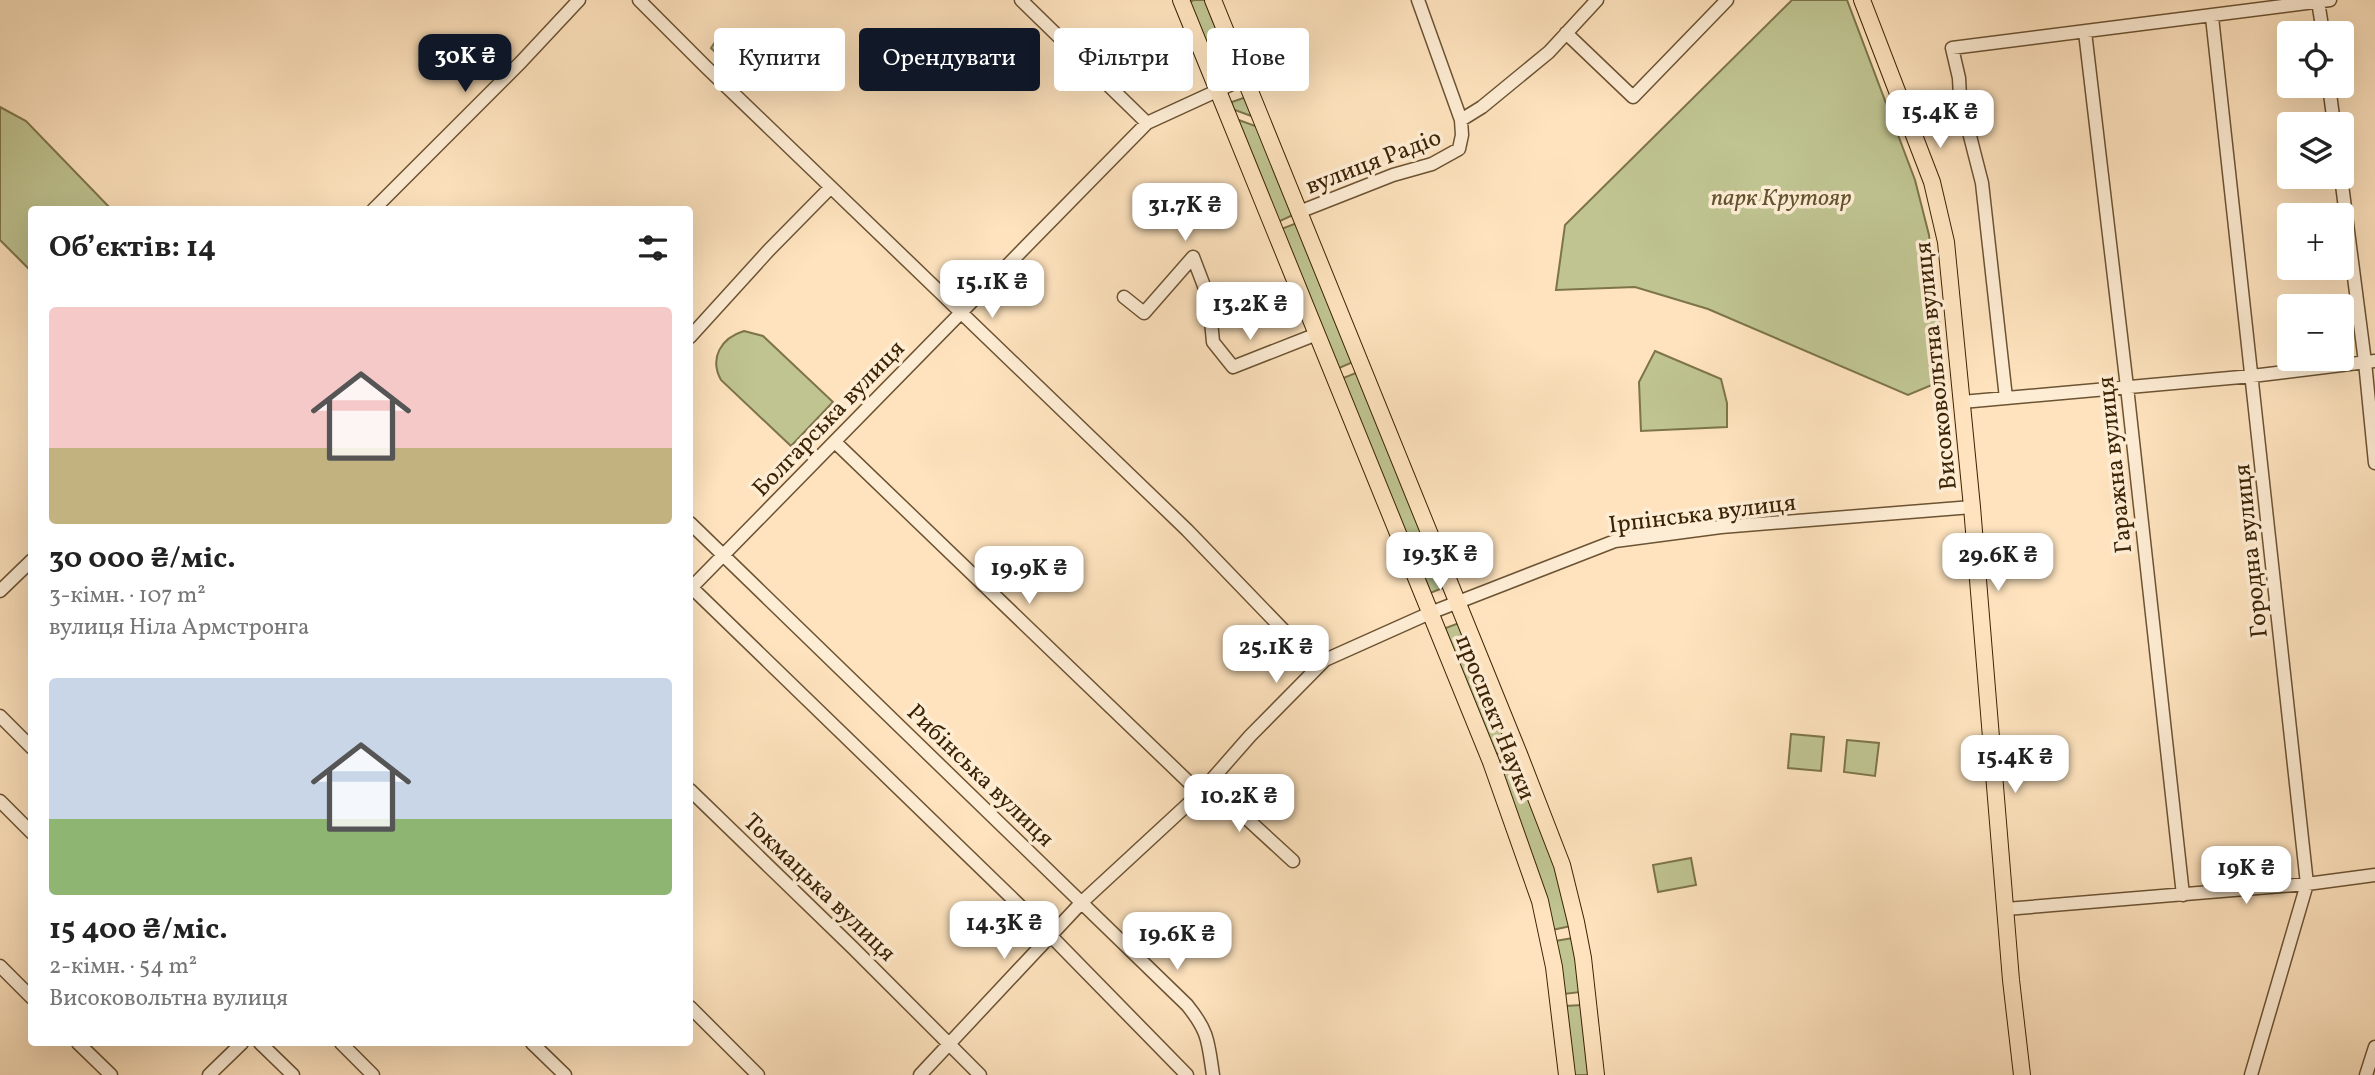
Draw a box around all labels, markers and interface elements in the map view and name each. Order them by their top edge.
map controls [2277,21,2354,371]
button: locate [2277,21,2354,98]
chip: Купити [714,28,845,91]
chip: Орендувати [859,28,1040,91]
chip: Фільтри [1054,28,1193,91]
chip: Нове [1207,28,1309,91]
pin: 30K ₴ [416,34,514,94]
text: 30K ₴ [434,41,496,73]
pin: 15.4K ₴ [1875,90,2005,150]
text: 15.4K ₴ [1902,97,1978,129]
button: layers [2277,112,2354,189]
street label: вулиця Радіо [1301,121,1446,204]
park label: парк Крутояр [1711,182,1851,216]
pin: 31.7K ₴ [1120,184,1250,243]
text: 31.7K ₴ [1148,190,1222,222]
button: + [2277,203,2354,280]
text: Об’єктів: 14 [49,227,216,269]
icon: filters [634,229,672,267]
street label: Високовольтна вулиця [1907,240,1967,492]
pin: 15.1K ₴ [927,260,1057,320]
text: 15.1K ₴ [956,267,1028,299]
pin: 13.2K ₴ [1185,282,1315,342]
text: 13.2K ₴ [1212,289,1288,321]
button: − [2277,294,2354,371]
street label: Болгарська вулиця [745,333,913,506]
icon: home [298,353,424,479]
street label: Гаражна вулиця [2090,375,2142,555]
street label: Городна вулиця [2226,462,2278,639]
street label: Ірпінська вулиця [1607,487,1798,543]
pin: 19.3K ₴ [1375,532,1505,592]
pin: 29.6K ₴ [1933,534,2063,593]
text: 30 000 ₴/міс. [49,538,236,580]
text: 19.3K ₴ [1402,539,1478,571]
text: 29.6K ₴ [1958,540,2038,572]
pin: 19.9K ₴ [964,546,1094,606]
text: 19.9K ₴ [991,553,1067,585]
text: 3-кімн. · 107 m² [49,580,206,612]
text: вулиця Ніла Армстронга [49,612,309,644]
pin: 25.1K ₴ [1211,626,1341,685]
street label: проспект Науки [1446,630,1543,805]
text: 25.1K ₴ [1239,632,1313,664]
street label: Рибінська вулиця [898,697,1061,856]
icon: home [298,724,424,850]
pin: 15.4K ₴ [1950,736,2080,795]
text: 15.4K ₴ [1977,742,2053,774]
pin: 10.2K ₴ [1174,774,1304,834]
text: 10.2K ₴ [1200,781,1278,813]
street label: Токмацька вулиця [735,806,903,970]
pin: 19K ₴ [2197,846,2295,906]
text: 19K ₴ [2217,853,2275,885]
pin: 14.3K ₴ [939,902,1069,961]
text: 14.3K ₴ [966,908,1042,940]
text: 15 400 ₴/міс. [49,909,228,951]
pin: 19.6K ₴ [1112,912,1242,972]
text: 19.6K ₴ [1139,919,1215,951]
text: 2-кімн. · 54 m² [49,951,197,983]
text: Високовольтна вулиця [49,983,288,1015]

